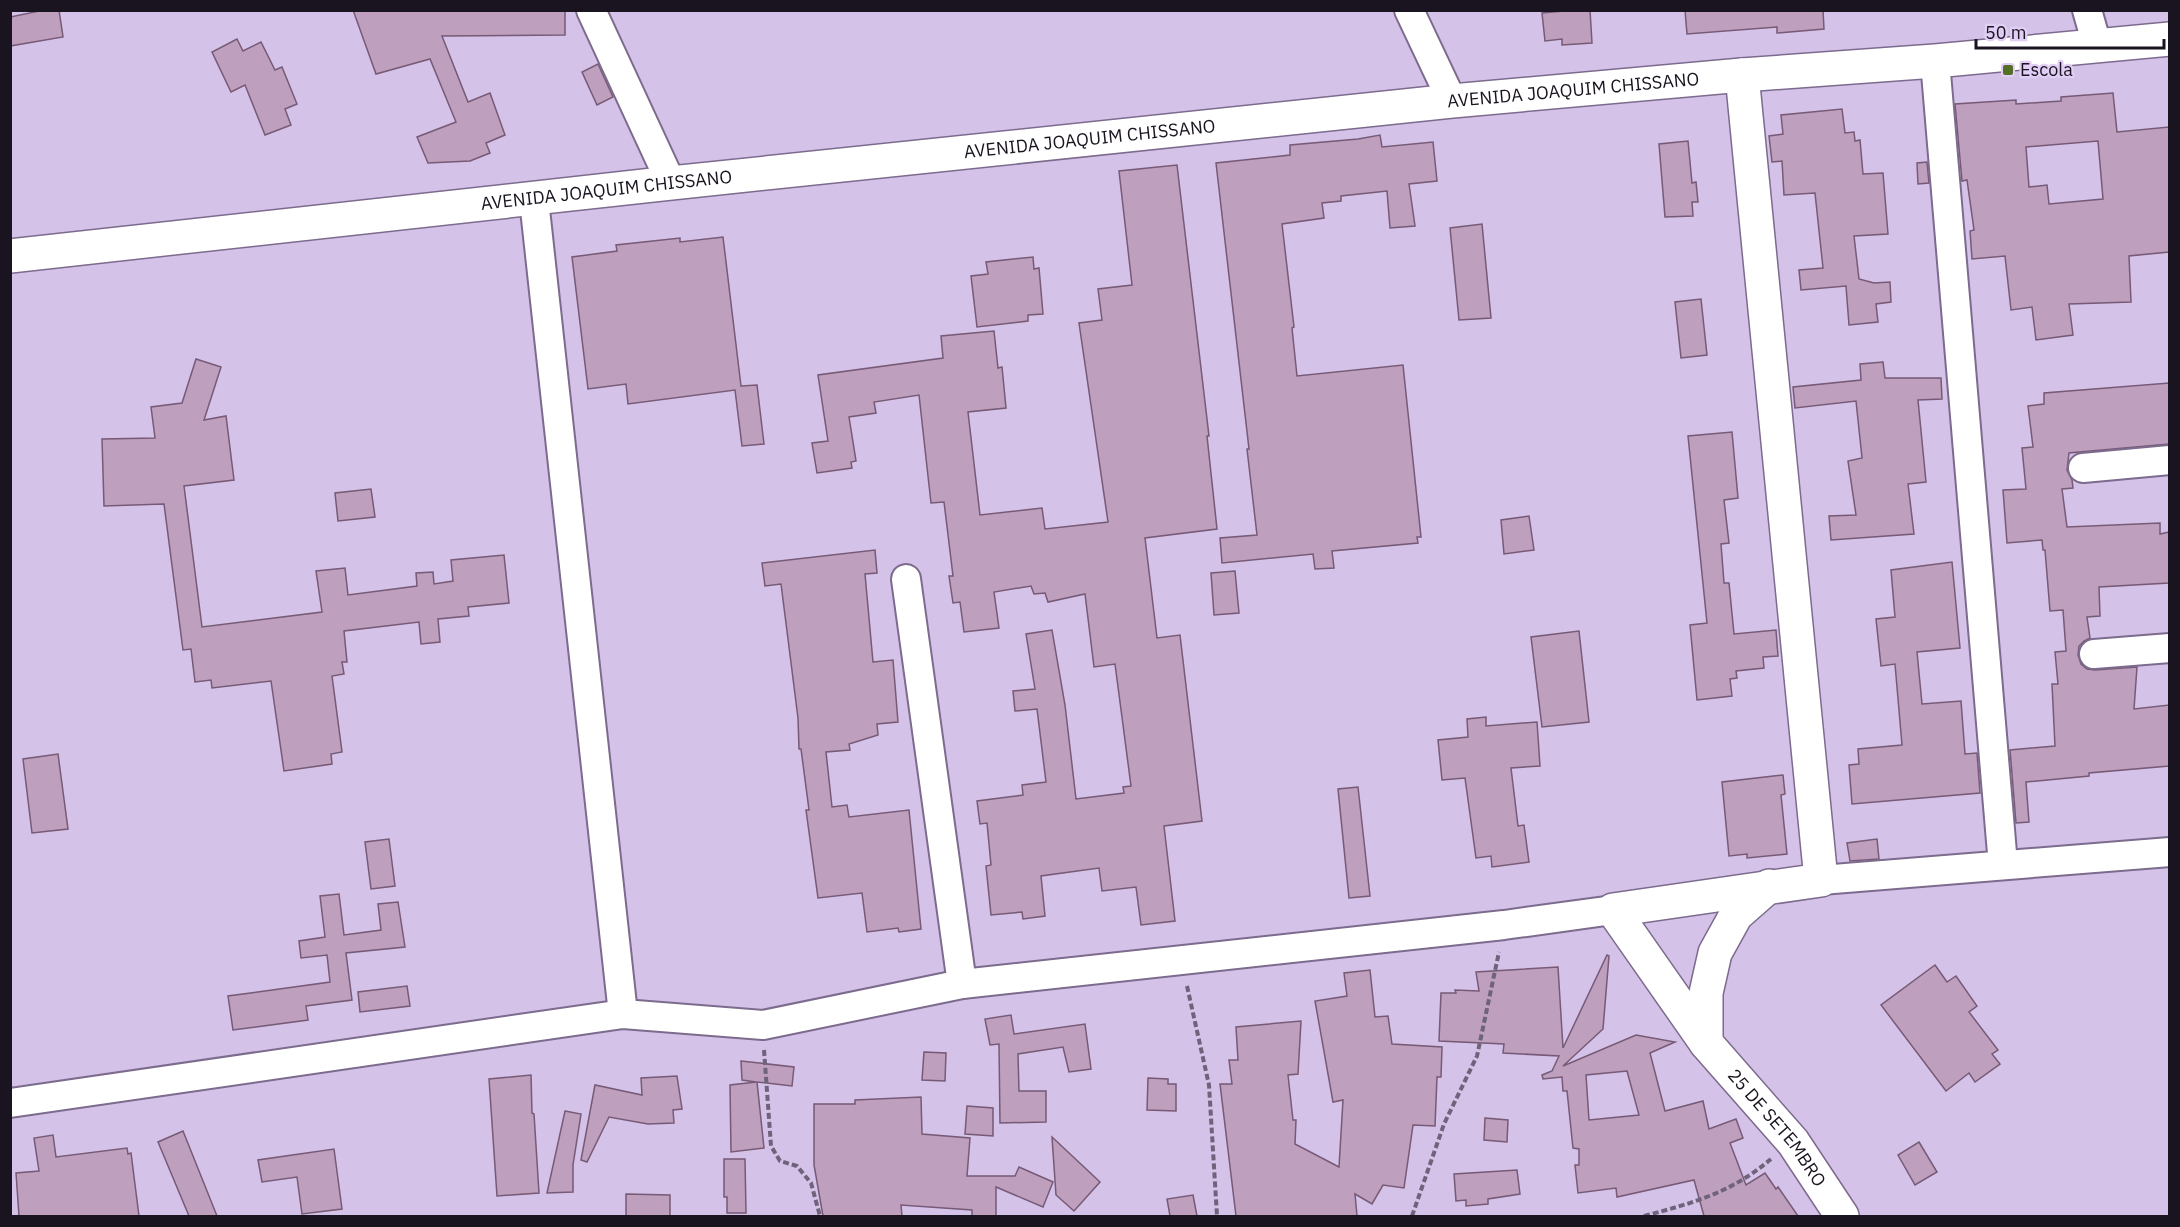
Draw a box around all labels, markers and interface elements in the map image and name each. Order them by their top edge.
scale bar [1976,12,2164,50]
text: 50 m [1985,21,2027,44]
place label: Escola [2020,58,2073,81]
marker: Escola [2001,63,2015,77]
street label: AVENIDA JOAQUIM CHISSANO [1446,67,1700,112]
street label: AVENIDA JOAQUIM CHISSANO [963,114,1217,163]
street label: AVENIDA JOAQUIM CHISSANO [479,165,733,215]
street label: 25 DE SETEMBRO [1723,1064,1831,1191]

